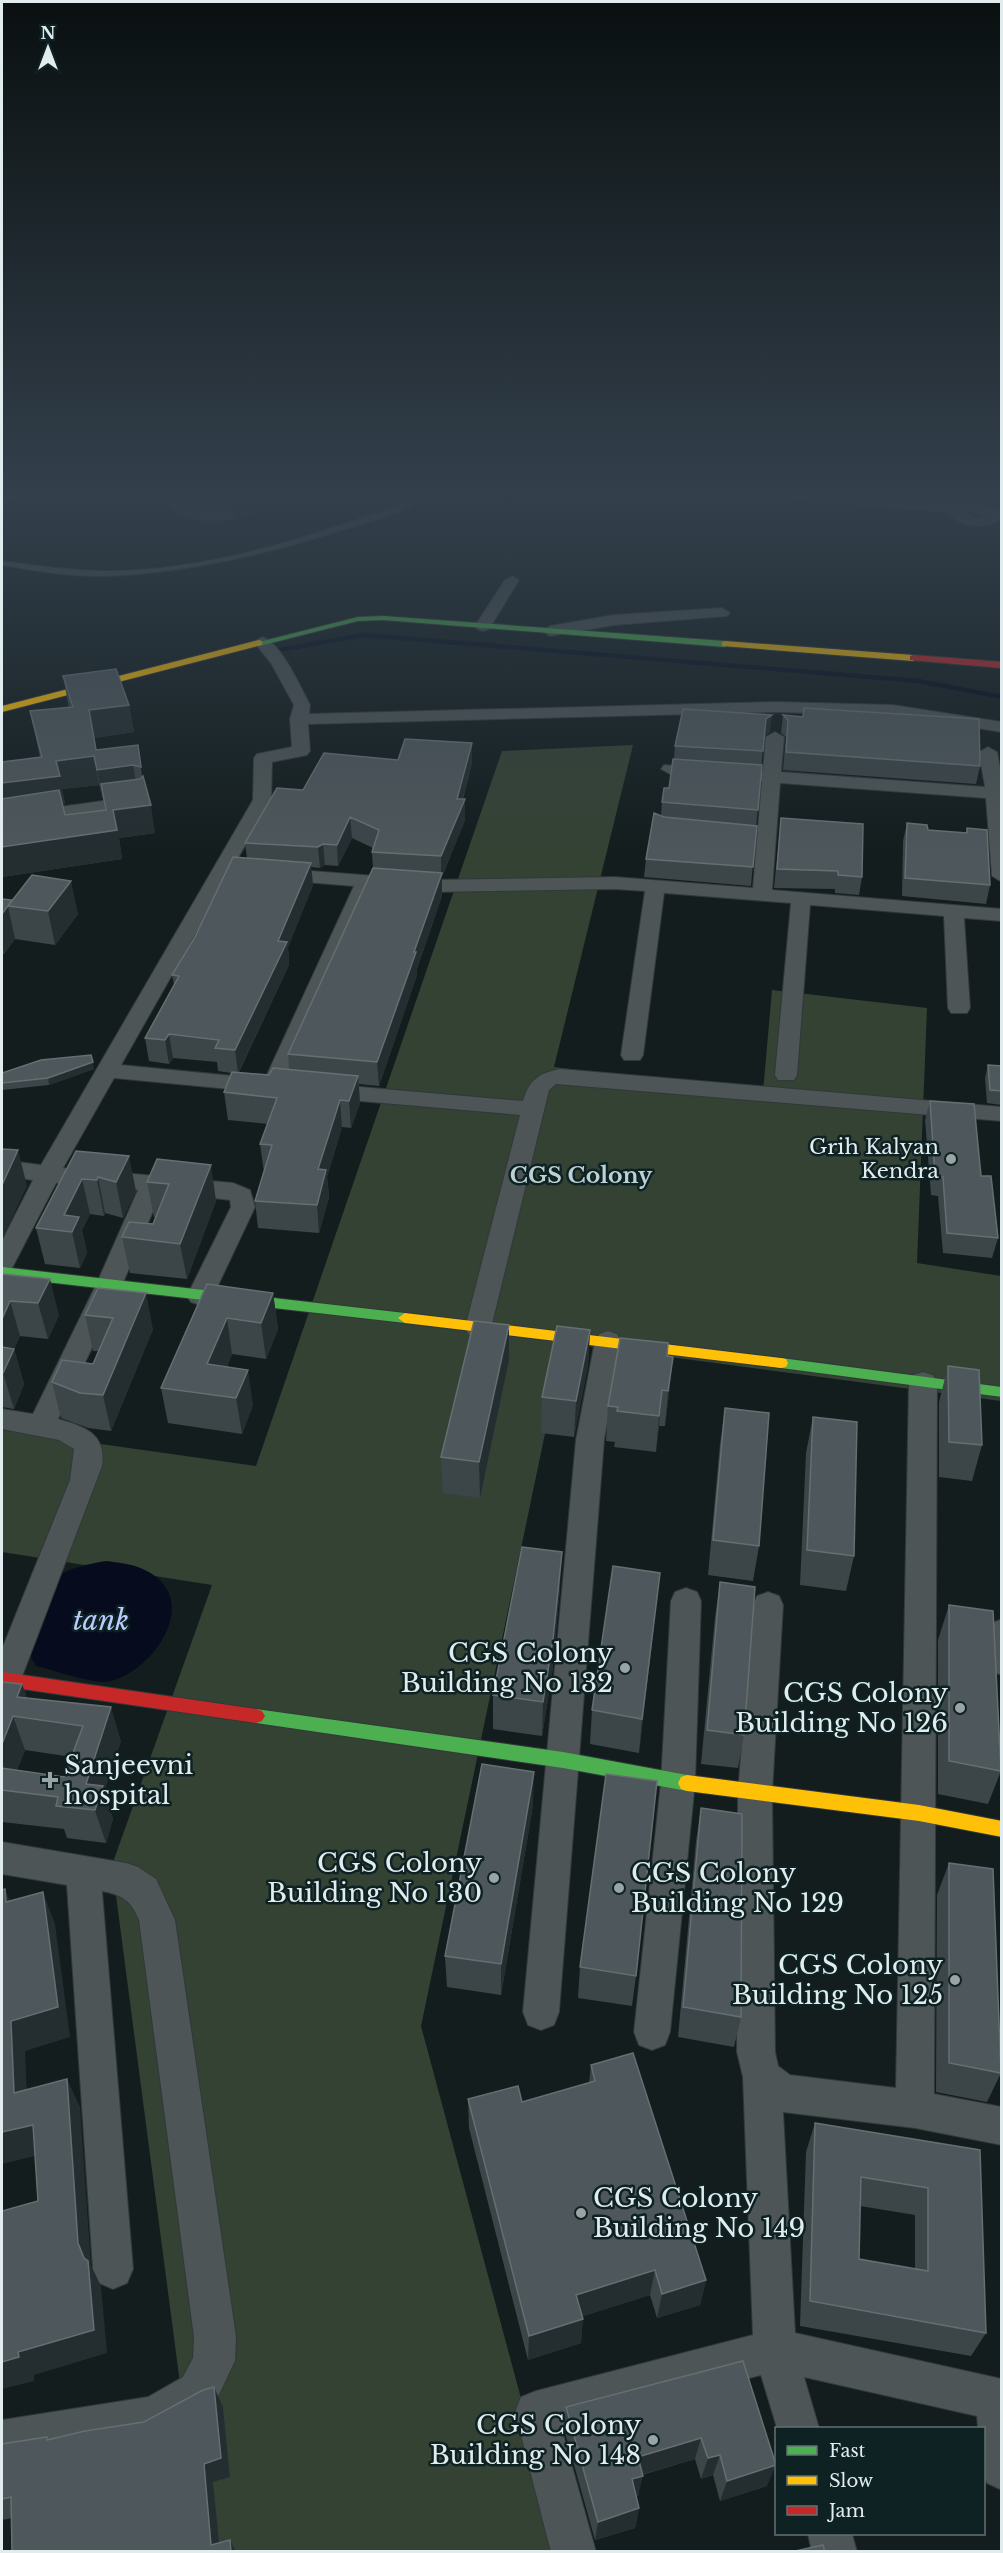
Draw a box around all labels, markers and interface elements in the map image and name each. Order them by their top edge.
north arrow [18,18,78,78]
text: N [40,23,56,43]
place label: Grih Kalyan Kendra [809,1134,939,1184]
marker: Grih Kalyan Kendra [944,1152,958,1166]
district label: CGS Colony [510,1162,653,1189]
water label: tank [73,1604,129,1637]
place label: CGS Colony Building No 132 [401,1637,613,1699]
marker: CGS Colony Building No 132 [618,1661,632,1675]
place label: CGS Colony Building No 126 [735,1677,948,1739]
marker: CGS Colony Building No 126 [953,1701,967,1715]
place label: Sanjeevni hospital [64,1749,193,1811]
marker: Sanjeevni hospital [41,1771,59,1789]
place label: CGS Colony Building No 130 [267,1847,482,1909]
place label: CGS Colony Building No 129 [631,1857,844,1919]
marker: CGS Colony Building No 130 [487,1871,501,1885]
marker: CGS Colony Building No 129 [612,1881,626,1895]
place label: CGS Colony Building No 125 [732,1949,943,2011]
marker: CGS Colony Building No 125 [948,1973,962,1987]
place label: CGS Colony Building No 149 [593,2182,805,2244]
marker: CGS Colony Building No 149 [574,2206,588,2220]
place label: CGS Colony Building No 148 [430,2409,641,2471]
legend [775,2427,985,2535]
marker: CGS Colony Building No 148 [646,2433,660,2447]
text: Fast [829,2440,866,2462]
text: Slow [829,2470,874,2492]
text: Jam [827,2500,865,2522]

